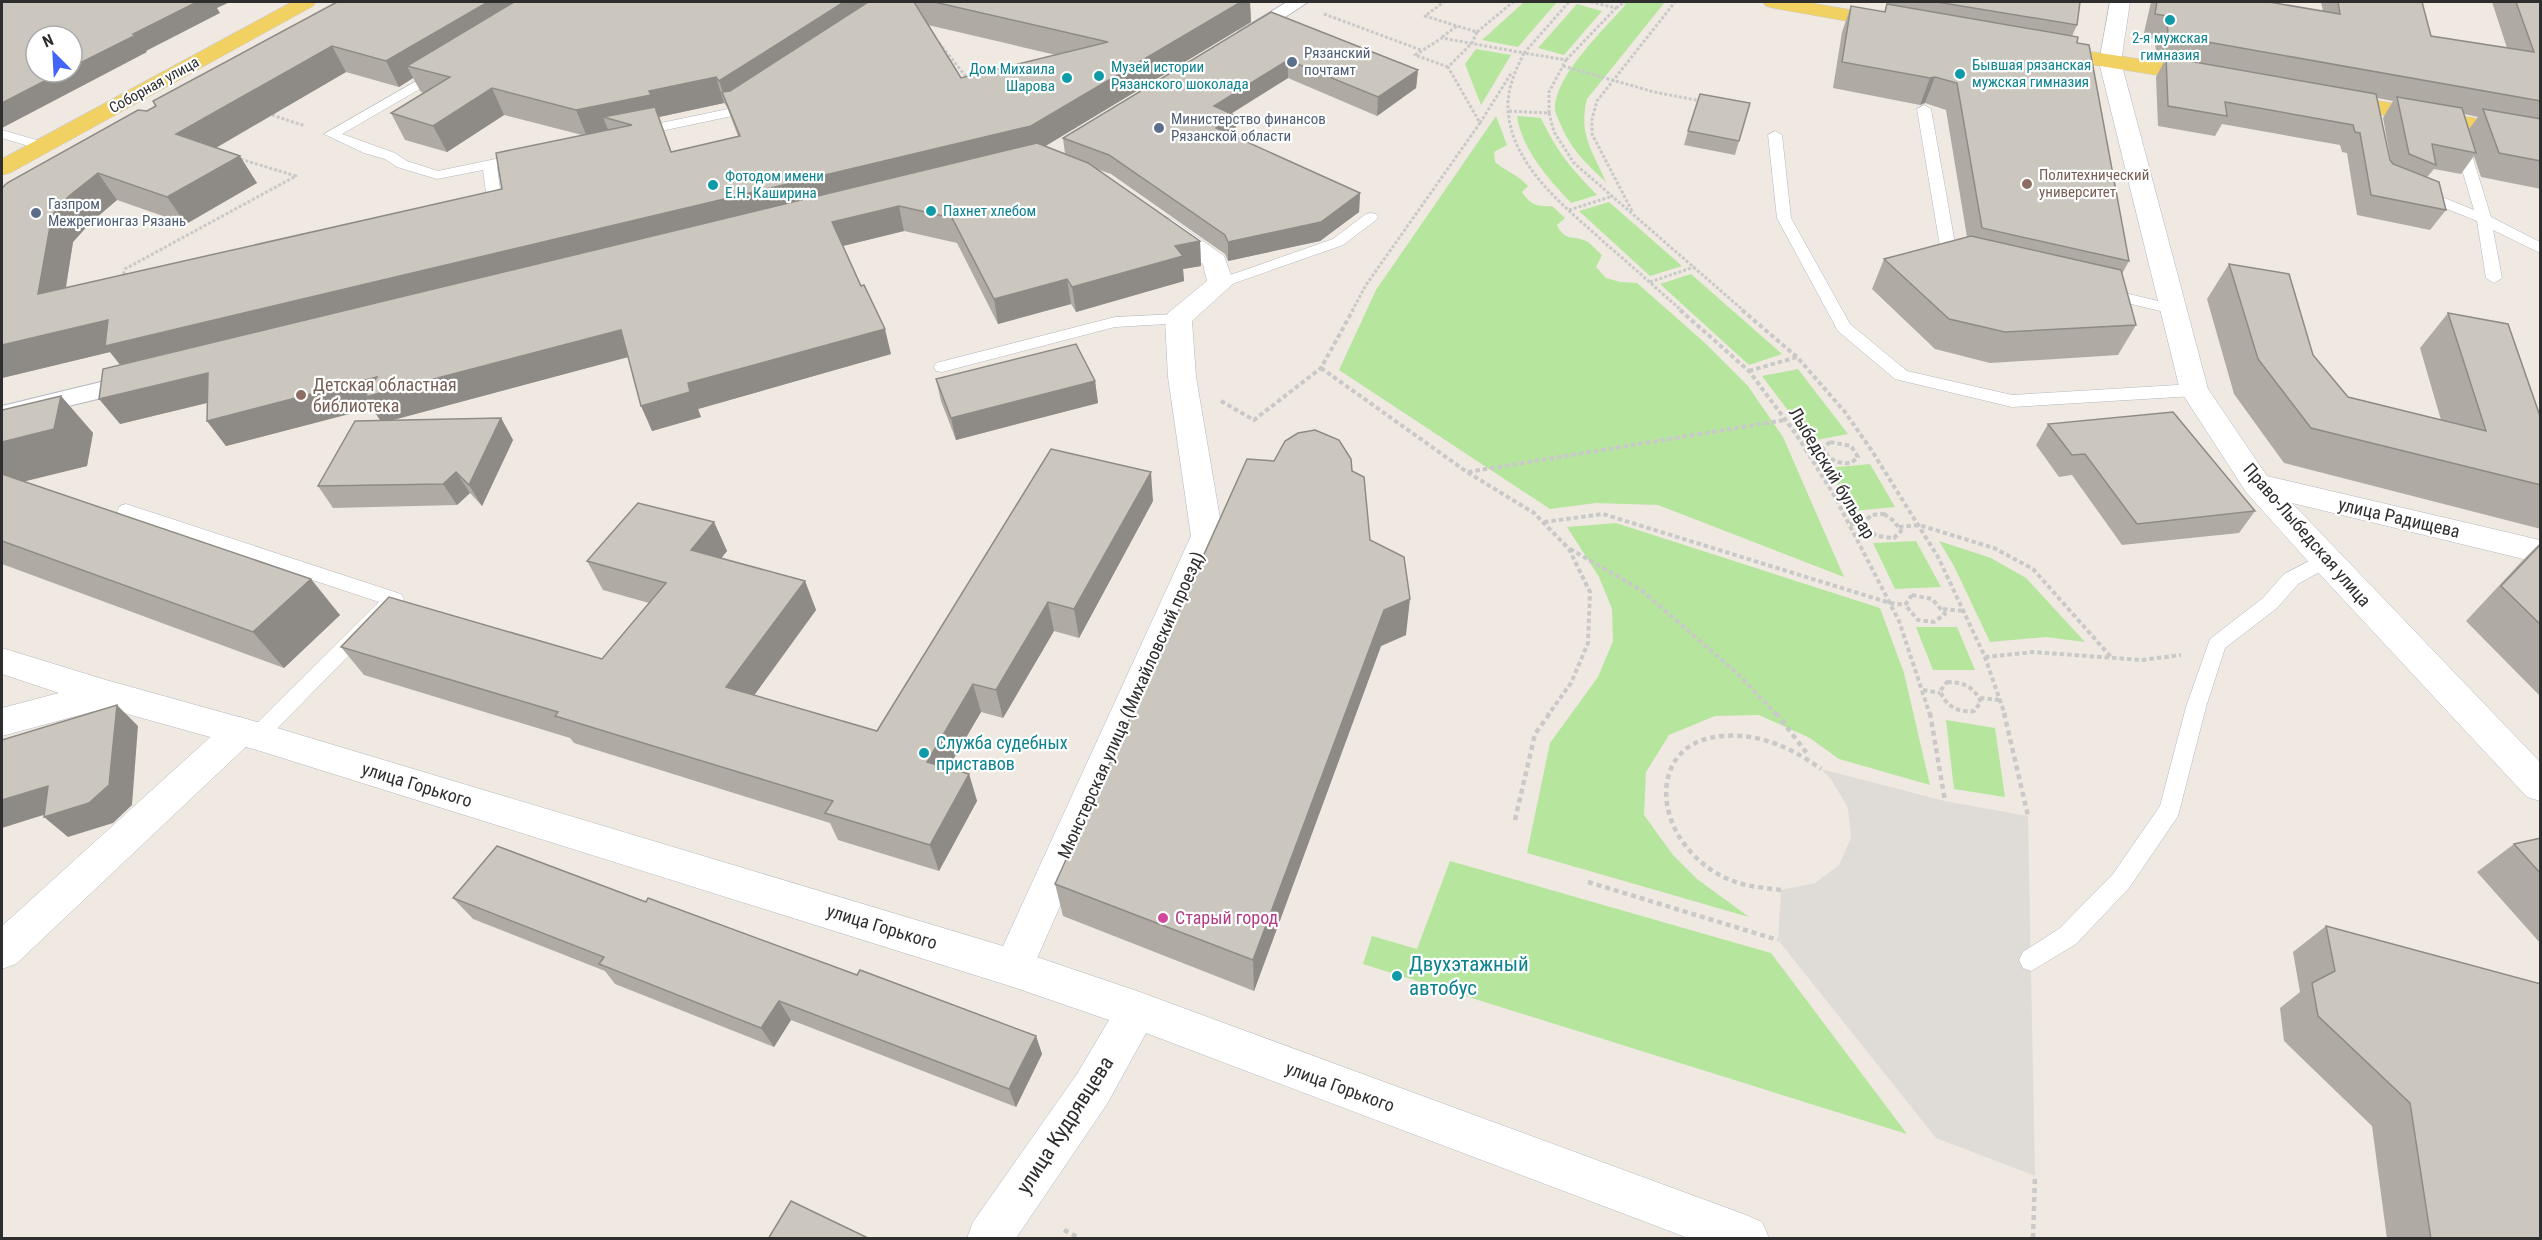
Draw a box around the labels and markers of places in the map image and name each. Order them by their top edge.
marker: 2-я мужская гимназия [2163,13,2177,27]
place label: 2-я мужская гимназия [2132,29,2208,64]
place label: Рязанский почтамт [1304,44,1370,79]
marker: Рязанский почтамт [1285,55,1299,69]
place label: Бывшая рязанская мужская гимназия [1972,56,2091,91]
place label: Музей истории Рязанского шоколада [1111,58,1249,93]
place label: Дом Михаила Шарова [969,60,1055,95]
marker: Бывшая рязанская мужская гимназия [1953,67,1967,81]
marker: Музей истории Рязанского шоколада [1092,69,1106,83]
marker: Дом Михаила Шарова [1060,71,1074,85]
place label: Министерство финансов Рязанской области [1171,110,1326,145]
marker: Министерство финансов Рязанской области [1152,121,1166,135]
place label: Политехнический университет [2039,166,2149,201]
place label: Фотодом имени Е.Н. Каширина [725,167,824,202]
marker: Политехнический университет [2020,177,2034,191]
marker: Фотодом имени Е.Н. Каширина [706,178,720,192]
place label: Газпром Межрегионгаз Рязань [48,195,186,230]
place label: Пахнет хлебом [943,202,1036,220]
marker: Пахнет хлебом [924,204,938,218]
marker: Газпром Межрегионгаз Рязань [29,206,43,220]
place label: Детская областная библиотека [313,374,457,416]
marker: Детская областная библиотека [294,388,308,402]
place label: Служба судебных приставов [936,732,1068,774]
marker: Служба судебных приставов [917,746,931,760]
place label: Старый город [1175,907,1279,928]
marker: Старый город [1156,911,1170,925]
place label: Двухэтажный автобус [1409,952,1529,1000]
marker: Двухэтажный автобус [1390,969,1404,983]

